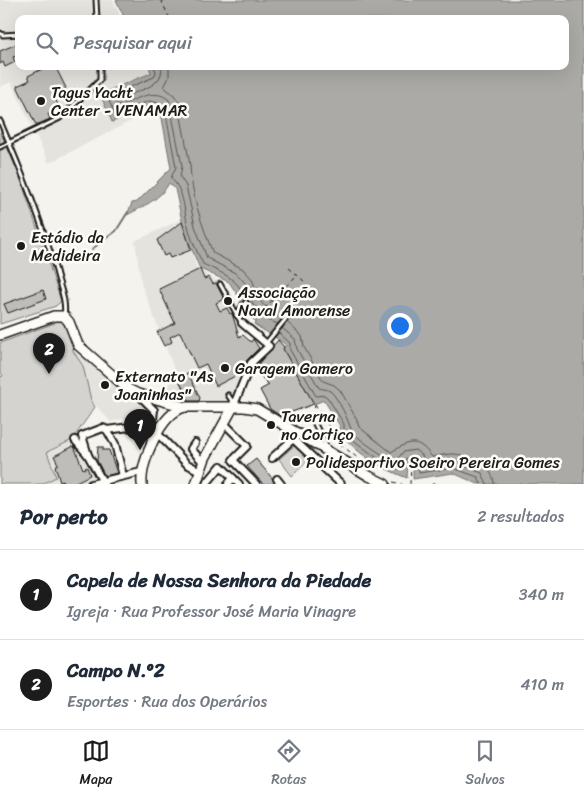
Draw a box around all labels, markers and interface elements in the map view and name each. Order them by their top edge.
search box [15,15,569,70]
text: Pesquisar aqui [73,26,192,59]
icon: search [33,29,61,57]
place label: Tagus Yacht Center - VENAMAR [51,78,188,125]
marker: Tagus Yacht Center - VENAMAR [35,95,47,107]
place label: Estádio da Medideira [31,223,104,270]
marker: Estádio da Medideira [15,240,27,252]
place label: Associação Naval Amorense [237,278,350,325]
marker: Associação Naval Amorense [222,295,234,307]
your location [387,313,413,339]
pin: 2 [33,333,65,374]
place label: Garagem Gamero [235,354,353,383]
place label: Externato "As Joaninhas" [114,362,214,409]
marker: Garagem Gamero [219,362,231,374]
marker: Externato "As Joaninhas" [99,379,111,391]
place label: Taverna no Cortiço [281,402,354,449]
pin: 1 [124,409,156,450]
marker: Taverna no Cortiço [265,419,277,431]
place label: Polidesportivo Soeiro Pereira Gomes [306,448,560,477]
marker: Polidesportivo Soeiro Pereira Gomes [290,456,302,468]
text: Por perto [20,498,108,536]
text: 2 resultados [477,502,564,531]
text: Capela de Nossa Senhora da Piedade [67,564,371,597]
text: 1 [33,580,39,609]
text: 340 m [519,580,564,609]
text: Igreja · Rua Professor José Maria Vinagre [67,597,356,626]
text: Campo N.º2 [67,654,165,687]
text: 2 [31,670,41,699]
text: 410 m [521,670,564,699]
text: Esportes · Rua dos Operários [67,687,267,716]
tab: Mapa [79,737,112,792]
tab: Rotas [271,737,306,792]
tab: Salvos [465,737,505,792]

